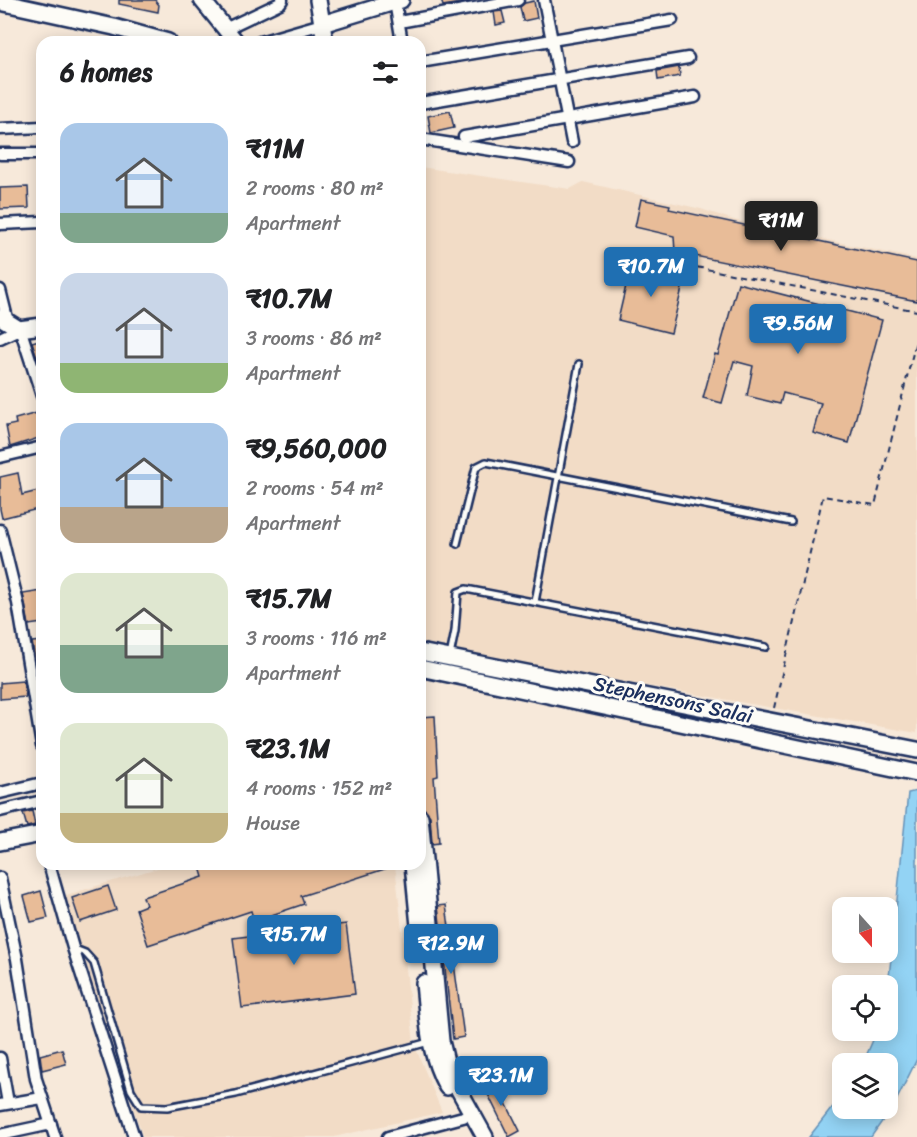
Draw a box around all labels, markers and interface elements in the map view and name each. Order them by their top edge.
text: 6 homes [60,49,152,95]
icon: filters [369,56,402,89]
text: ₹11M [246,125,304,171]
icon: home [108,147,180,219]
text: 2 rooms · 80 m² [246,171,384,206]
pin: ₹11M [745,201,817,252]
text: ₹11M [759,203,803,238]
text: Apartment [246,206,340,241]
pin: ₹10.7M [602,247,700,298]
text: ₹10.7M [618,249,684,284]
text: ₹10.7M [246,275,332,321]
icon: home [108,297,180,369]
pin: ₹9.56M [749,304,847,355]
text: ₹9.56M [763,306,833,341]
text: 3 rooms · 86 m² [246,321,382,356]
text: Apartment [246,356,340,391]
text: ₹9,560,000 [246,425,387,471]
icon: home [108,447,180,519]
text: 2 rooms · 54 m² [246,471,384,506]
text: Apartment [246,506,340,541]
text: ₹15.7M [246,575,332,621]
icon: home [108,597,180,669]
text: 3 rooms · 116 m² [246,621,387,656]
text: Apartment [246,656,340,691]
street label: Stephensons Salai [590,666,756,734]
text: ₹23.1M [246,725,330,771]
icon: home [108,747,180,819]
text: 4 rooms · 152 m² [246,771,392,806]
text: House [246,806,300,841]
north arrow [832,897,898,963]
map controls [832,897,898,1119]
pin: ₹15.7M [245,915,343,966]
text: ₹15.7M [261,917,327,952]
pin: ₹12.9M [402,924,500,975]
text: ₹12.9M [418,926,484,961]
button: locate [832,975,898,1041]
button: layers [832,1053,898,1119]
pin: ₹23.1M [452,1056,550,1107]
text: ₹23.1M [469,1058,533,1093]

